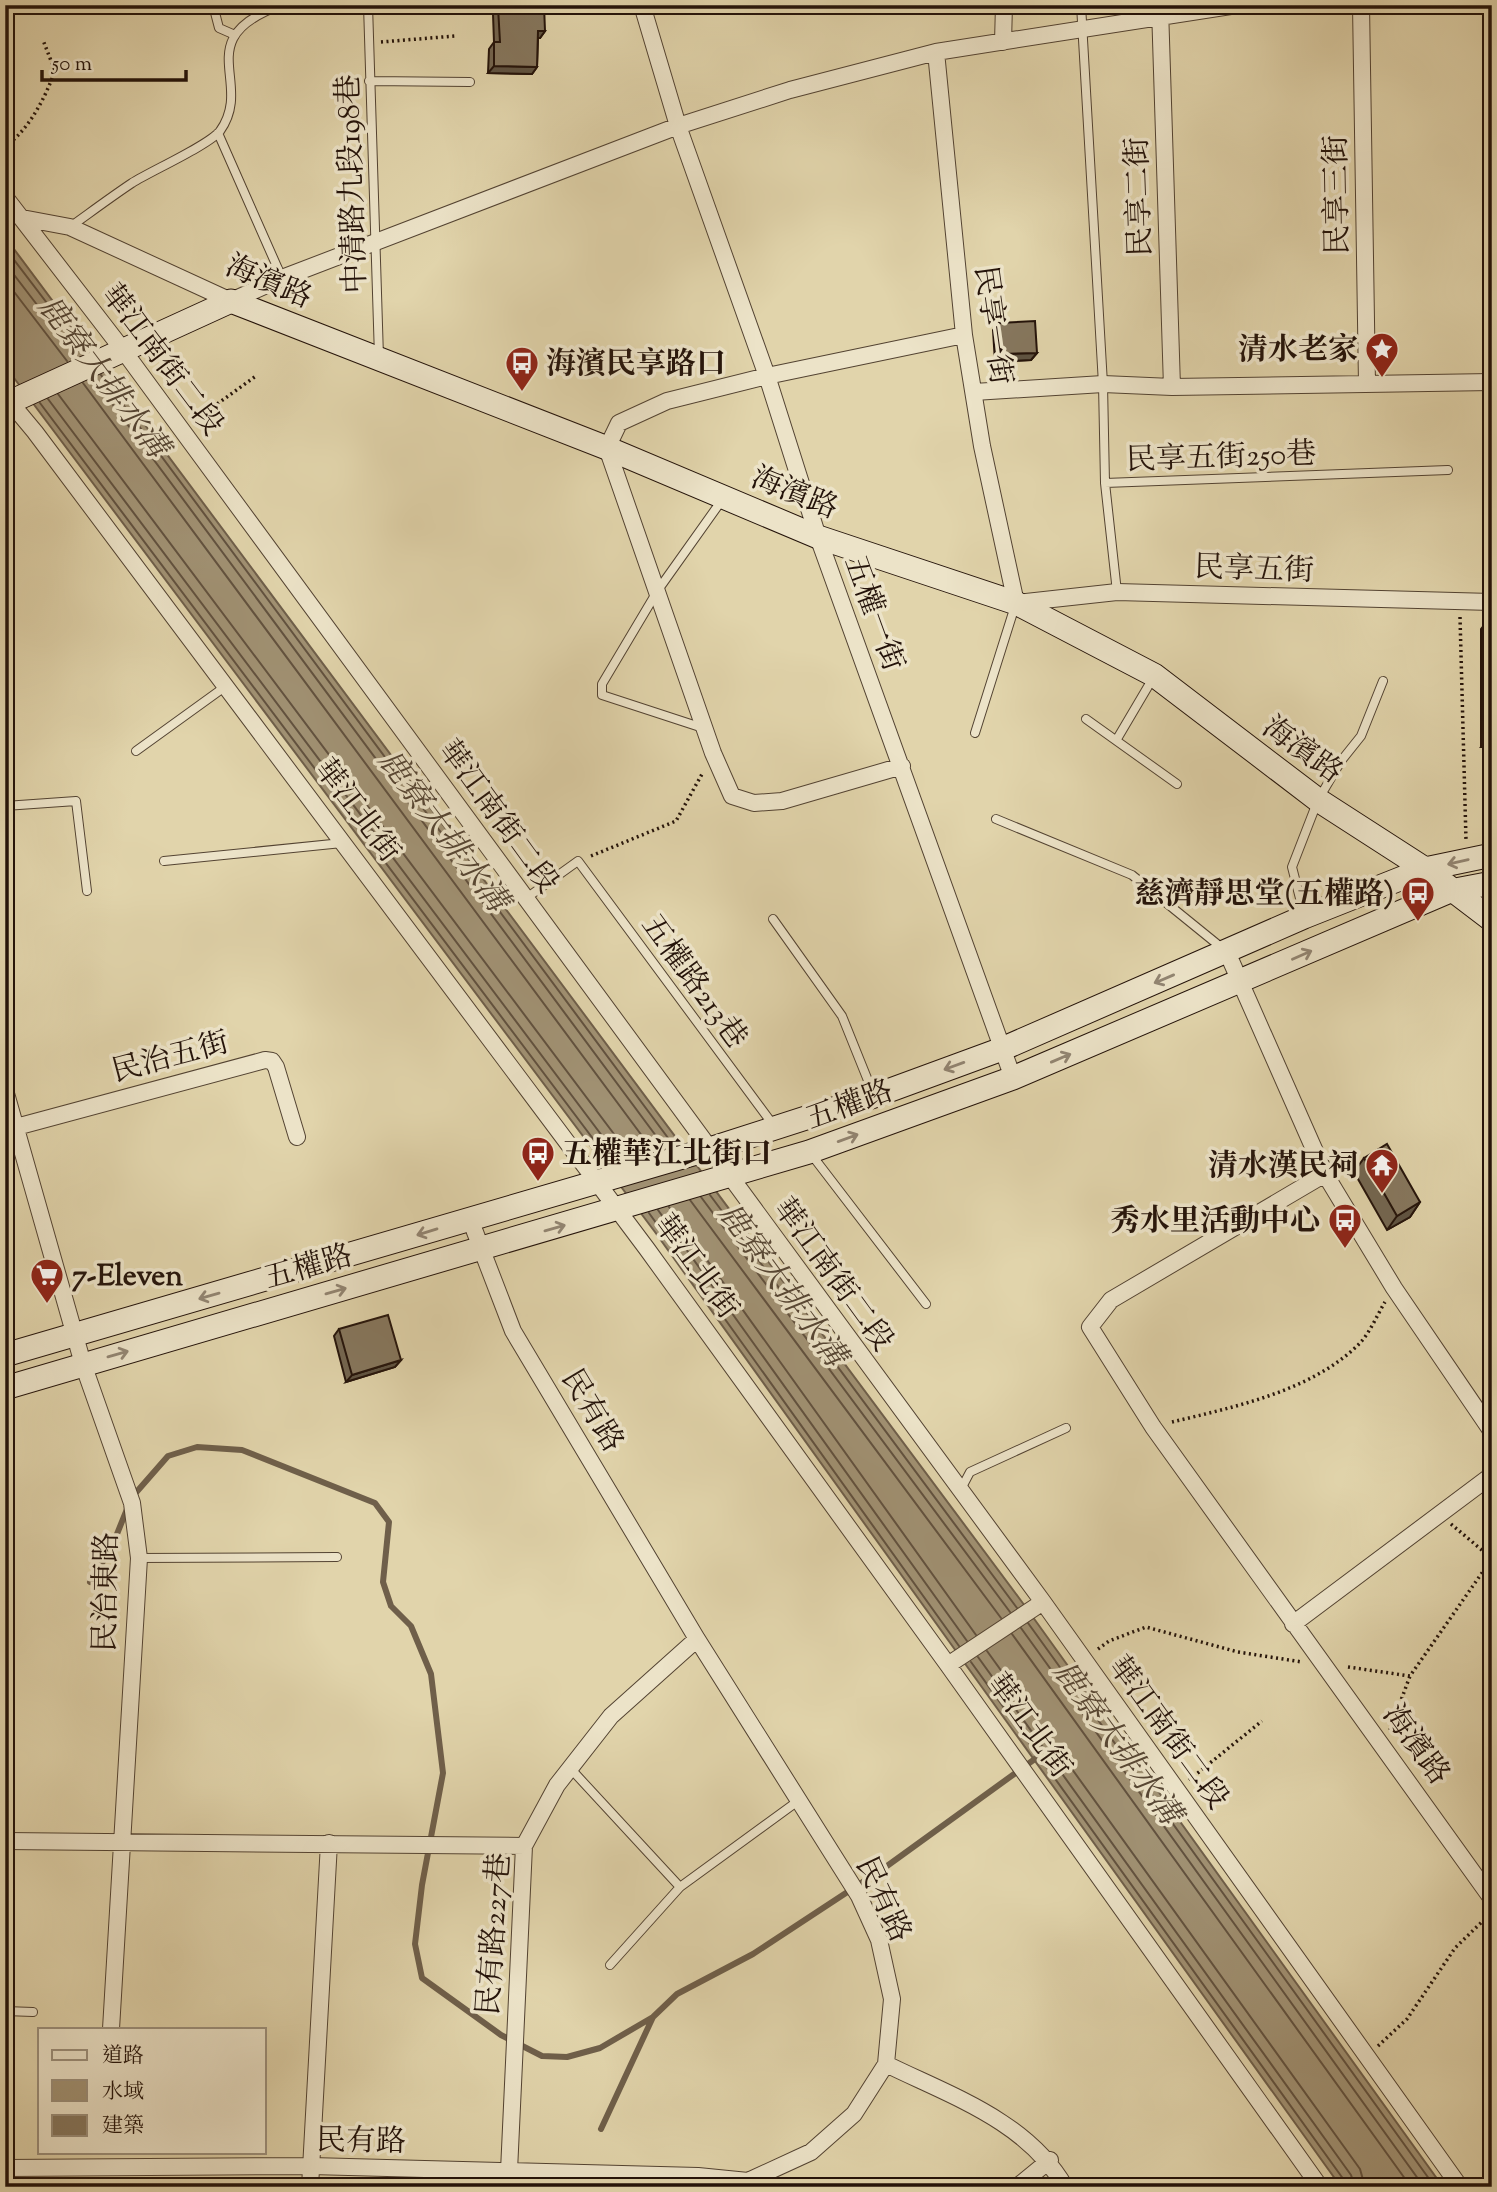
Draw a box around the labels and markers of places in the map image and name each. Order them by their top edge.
place label: 清水老家 [1238,330,1358,373]
place icon: 清水老家 [1363,330,1401,379]
bus stop icon: 海濱民享路口 [503,344,541,393]
place label: 海濱民享路口 [546,344,726,387]
place label: 慈濟靜思堂(五權路) [1134,874,1394,917]
bus stop icon: 慈濟靜思堂(五權路) [1399,874,1437,923]
bus stop icon: 五權華江北街口 [519,1134,557,1183]
place label: 五權華江北街口 [562,1134,772,1177]
place label: 清水漢民祠 [1208,1146,1358,1189]
temple icon: 清水漢民祠 [1363,1146,1401,1195]
place label: 秀水里活動中心 [1110,1201,1320,1244]
bus stop icon: 秀水里活動中心 [1326,1201,1364,1250]
supermarket icon: 7-Eleven [28,1256,66,1305]
place label: 7-Eleven [72,1256,183,1299]

